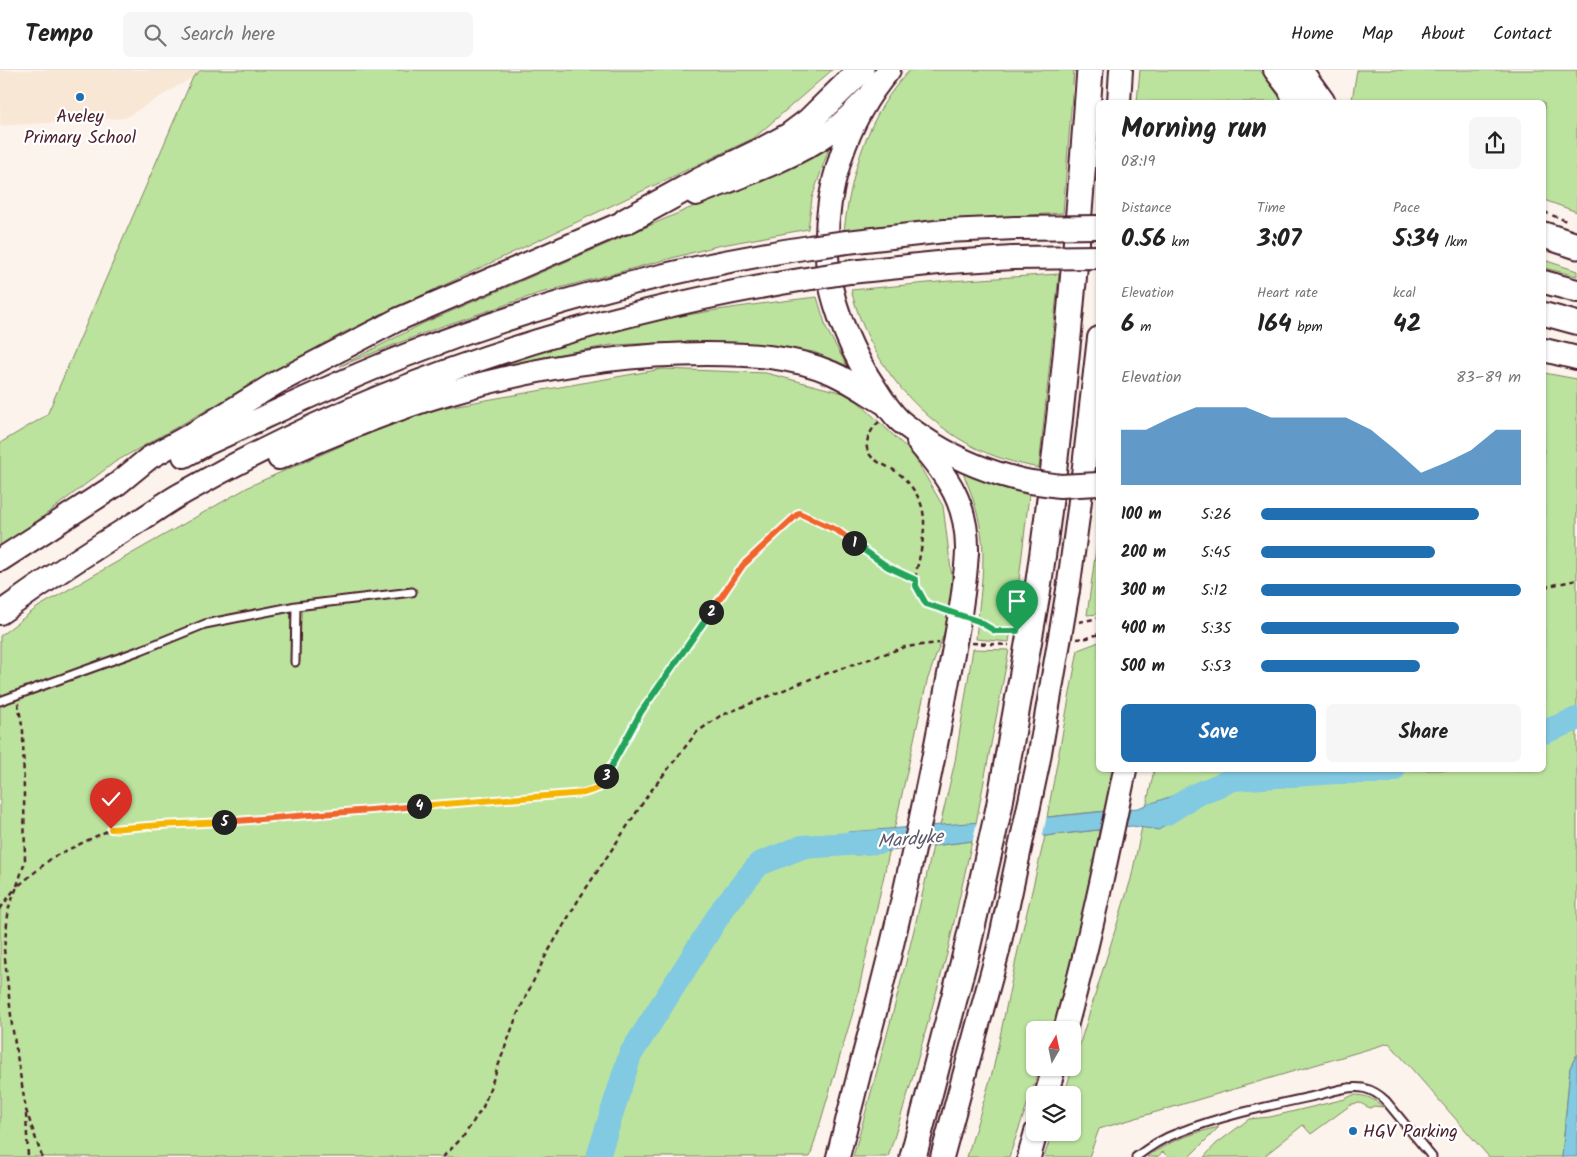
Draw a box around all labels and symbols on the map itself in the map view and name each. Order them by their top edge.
marker: Aveley Primary School [74,91,86,103]
place label: Aveley Primary School [24,103,137,153]
pin: 1 [842,530,866,556]
pin [996,580,1038,631]
pin: 2 [698,600,724,624]
pin: 3 [594,764,618,788]
pin [90,778,132,829]
pin: 4 [406,794,432,818]
pin: 5 [212,810,236,834]
water label: Mardyke [876,822,947,858]
north arrow [1026,1021,1081,1076]
place label: HGV Parking [1363,1118,1458,1147]
marker: HGV Parking [1347,1125,1359,1137]

